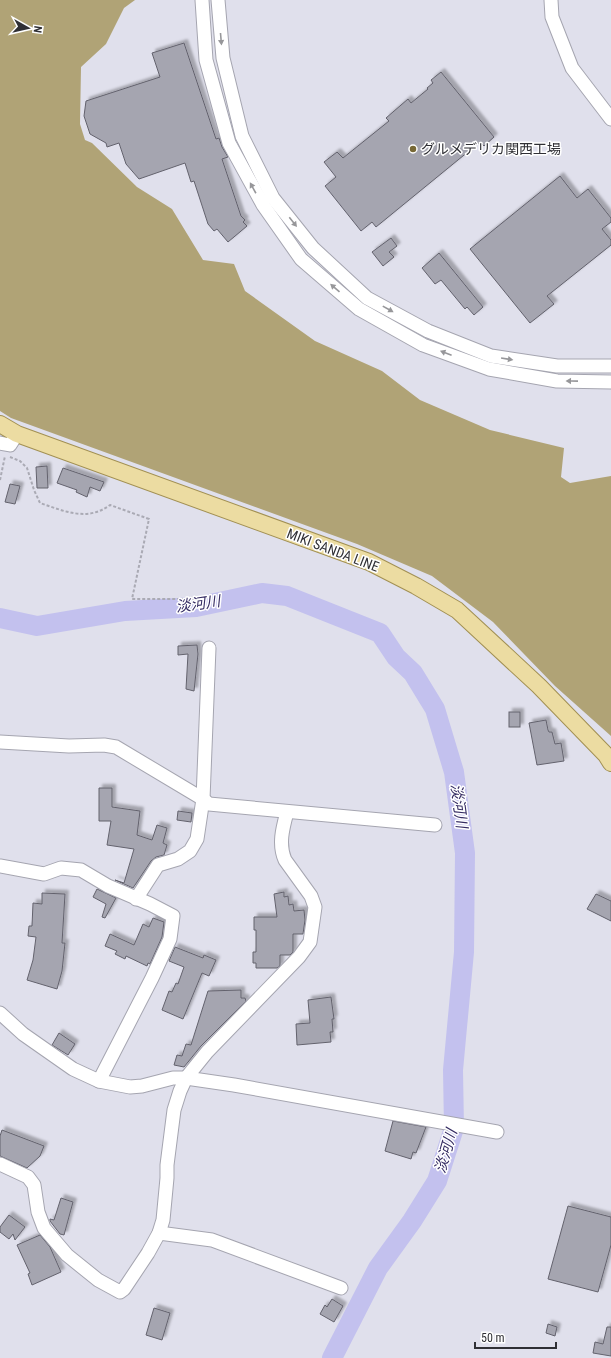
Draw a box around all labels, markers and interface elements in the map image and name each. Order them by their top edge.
north arrow [8,8,48,48]
text: N [30,25,44,34]
one-way arrow [218,33,224,45]
place label: グルメデリカ関西工場 [421,141,561,157]
marker: グルメデリカ関西工場 [408,144,418,154]
one-way arrow [250,182,257,194]
one-way arrow [288,217,297,228]
one-way arrow [330,284,339,293]
one-way arrow [382,306,394,313]
one-way arrow [439,350,451,356]
one-way arrow [501,356,513,362]
one-way arrow [565,378,578,384]
street label: MIKI SANDA LINE [285,525,381,575]
water label: 淡河川 [174,592,224,616]
water label: 淡河川 [447,782,471,832]
water label: 淡河川 [431,1125,461,1175]
scale bar [475,1324,556,1350]
text: 50 m [481,1331,505,1345]

